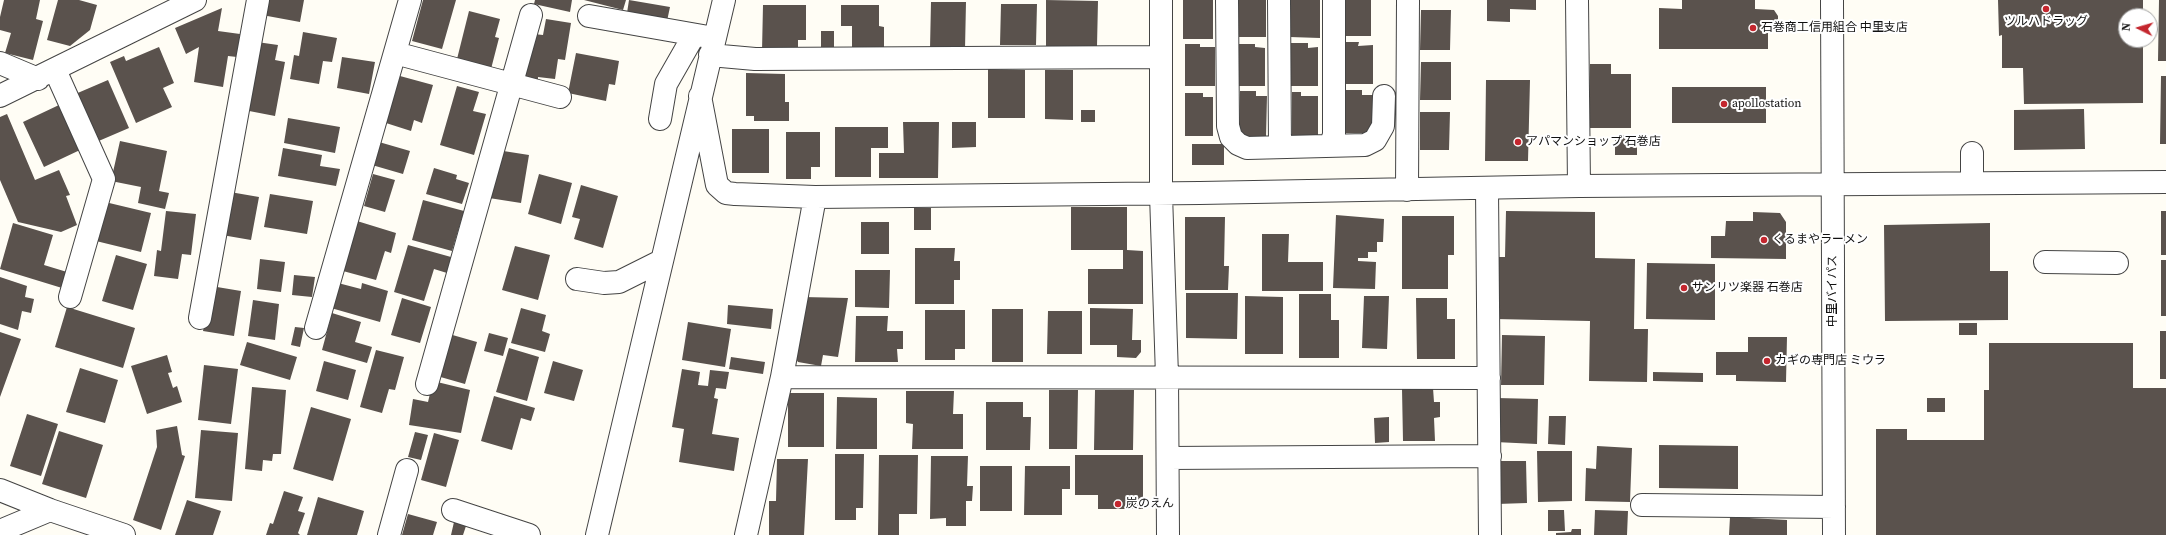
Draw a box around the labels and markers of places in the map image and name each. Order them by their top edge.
marker: ツルハドラッグ [2041,4,2051,14]
place label: ツルハドラッグ [2004,15,2088,29]
place label: 石巻商工信用組合 中里支店 [1761,21,1908,35]
marker: 石巻商工信用組合 中里支店 [1748,23,1758,33]
place label: apollostation [1732,97,1802,111]
marker: apollostation [1719,99,1729,109]
place label: アパマンショップ 石巻店 [1526,135,1661,149]
marker: アパマンショップ 石巻店 [1513,137,1523,147]
place label: くるまやラーメン [1772,233,1868,247]
marker: くるまやラーメン [1759,235,1769,245]
place label: サンリツ楽器 石巻店 [1692,281,1803,295]
marker: サンリツ楽器 石巻店 [1679,283,1689,293]
place label: カギの専門店 ミウラ [1775,354,1886,368]
marker: カギの専門店 ミウラ [1762,356,1772,366]
place label: 炭のえん [1126,497,1174,511]
marker: 炭のえん [1113,499,1123,509]

